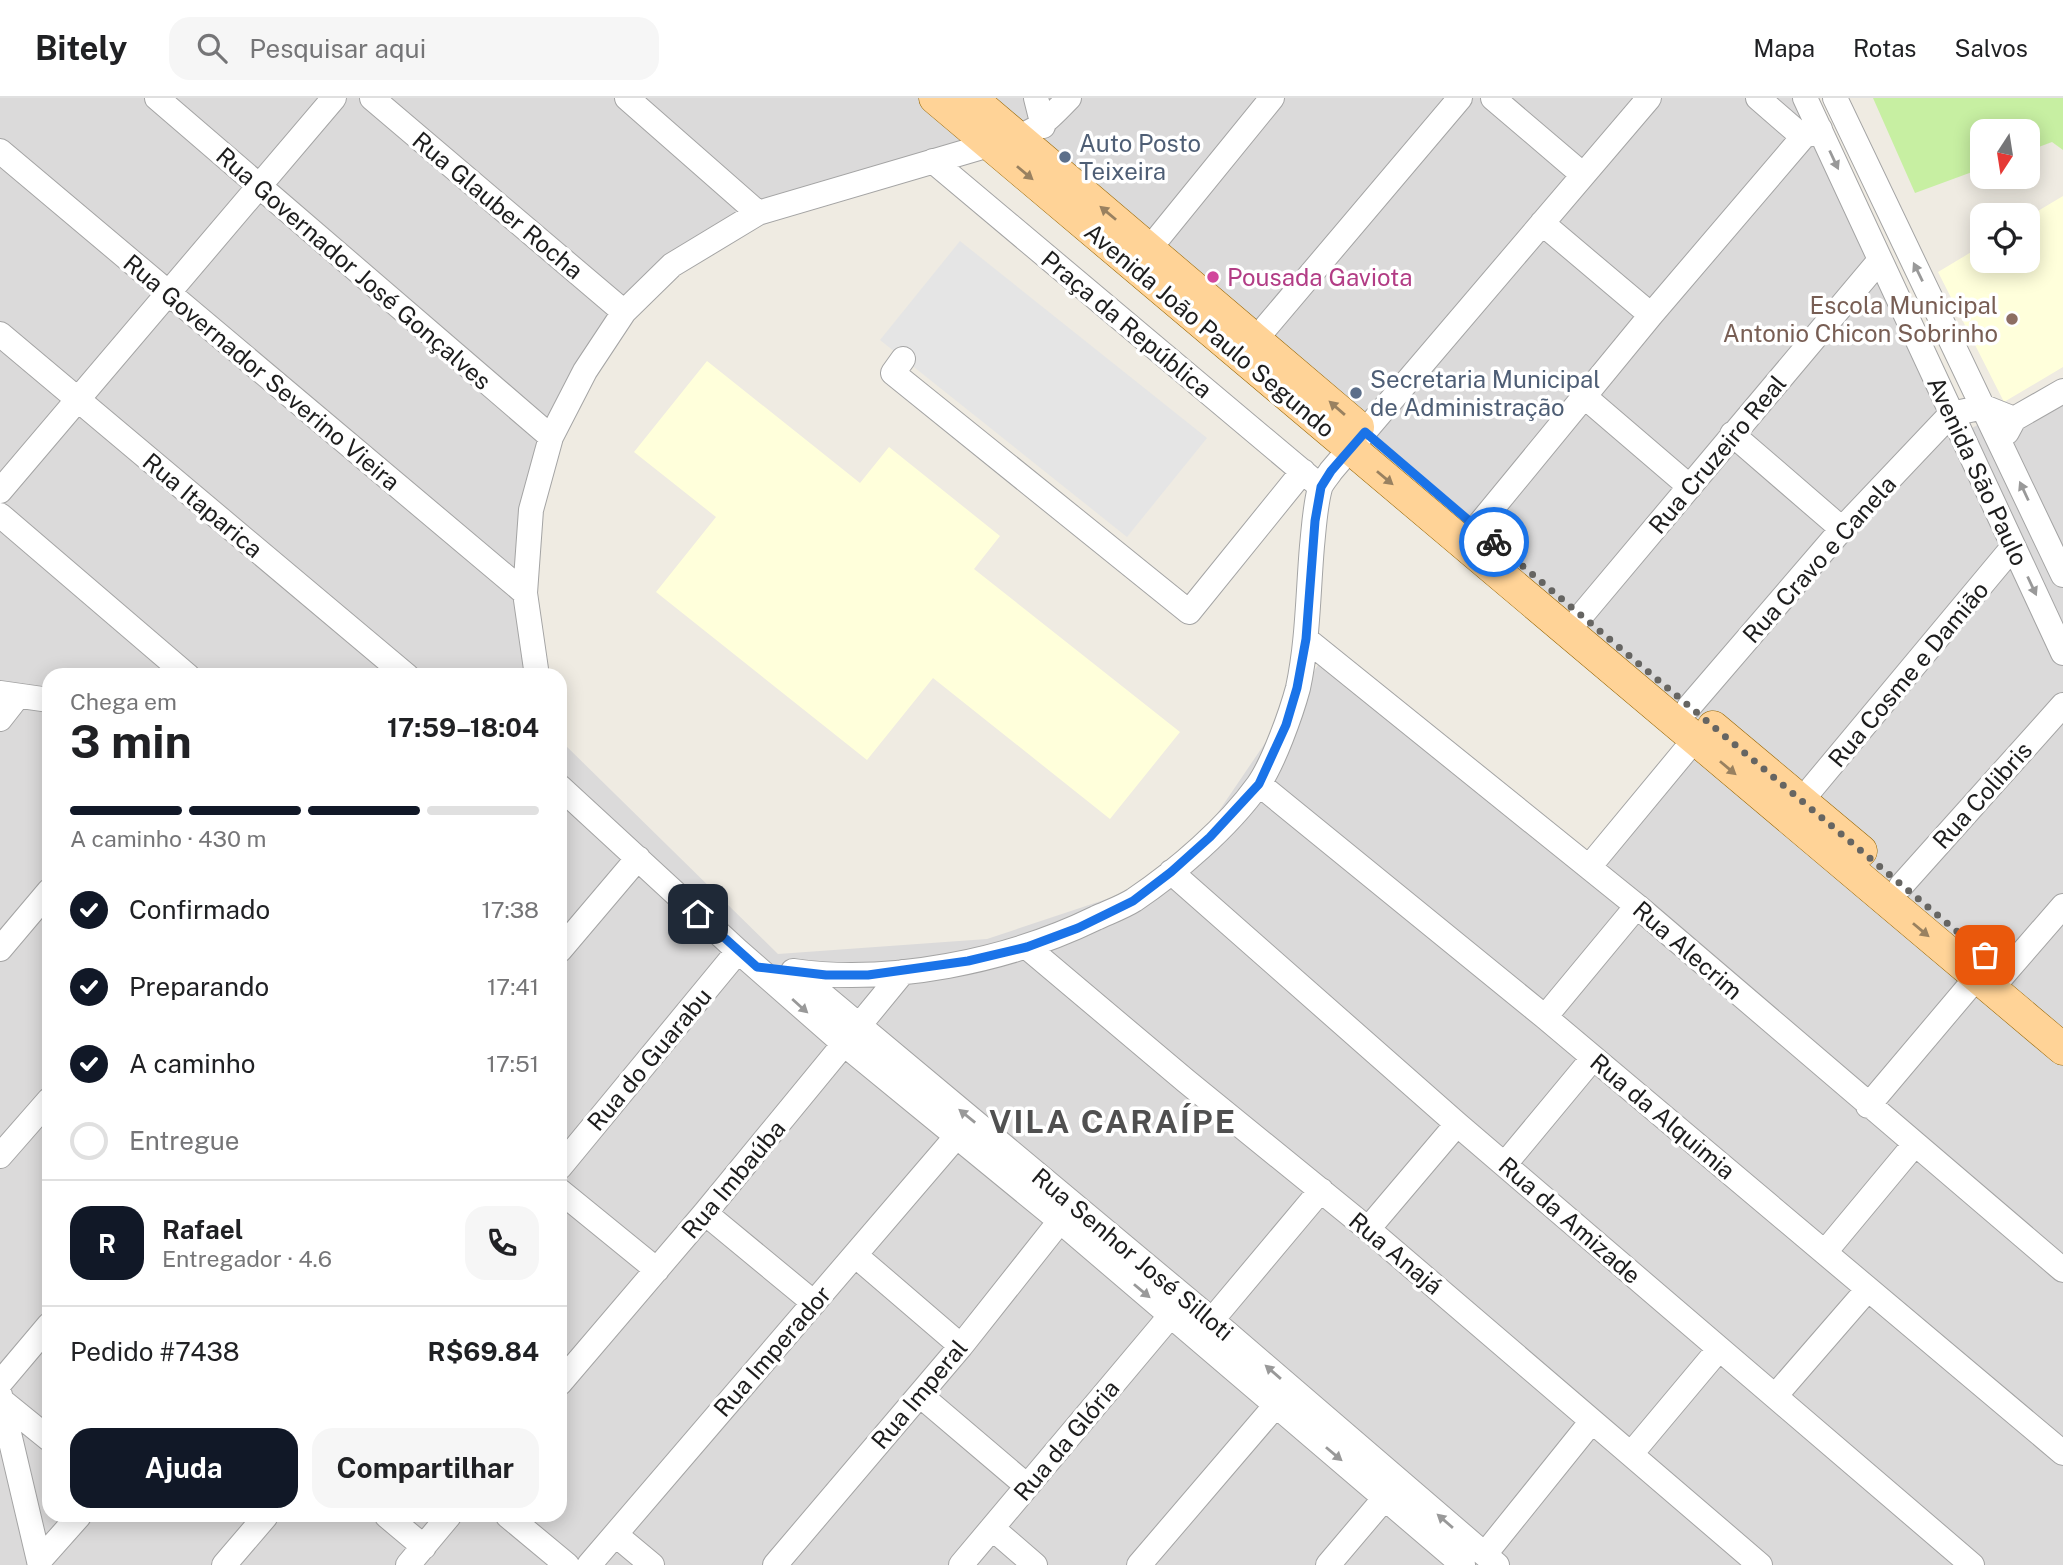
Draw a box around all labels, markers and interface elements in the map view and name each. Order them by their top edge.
search box [169,17,659,80]
text: Bitely [35,29,127,67]
icon: search [193,29,231,67]
text: Pesquisar aqui [249,33,426,64]
text: Mapa [1753,34,1815,62]
text: Rotas [1853,34,1916,62]
text: Salvos [1954,34,2028,62]
north arrow [1970,119,2040,189]
map controls [1970,119,2040,273]
street label: Rua Glauber Rocha [407,126,589,284]
place label: Auto Posto Teixeira [1079,129,1201,185]
street label: Rua Governador José Gonçalves [211,141,497,395]
marker: Auto Posto Teixeira [1057,149,1073,165]
one-way arrow [1828,150,1840,170]
one-way arrow [1016,165,1033,180]
button: locate [1970,203,2040,273]
one-way arrow [1099,206,1116,221]
street label: Avenida João Paulo Segundo [1079,217,1341,443]
street label: Praça da República [1036,245,1218,403]
street label: Rua Governador Severino Vieira [118,248,406,496]
one-way arrow [1912,261,1923,282]
place label: Pousada Gaviota [1227,263,1412,291]
marker: Pousada Gaviota [1205,269,1221,285]
place label: Escola Municipal Antonio Chicon Sobrinho [1723,291,1998,347]
marker: Escola Municipal Antonio Chicon Sobrinho [2004,311,2020,327]
place label: Secretaria Municipal de Administração [1370,365,1601,421]
street label: Rua Cruzeiro Real [1643,369,1791,539]
street label: Avenida São Paulo [1922,372,2034,570]
marker: Secretaria Municipal de Administração [1348,385,1364,401]
one-way arrow [1328,401,1345,416]
street label: Rua Itaparica [138,447,268,563]
one-way arrow [1377,470,1394,485]
street label: Rua Cravo e Canela [1737,470,1901,648]
one-way arrow [2018,480,2029,501]
courier [1459,507,1529,577]
icon: bike [1475,523,1513,561]
street label: Rua Cosme e Damião [1822,576,1994,772]
one-way arrow [2026,576,2038,596]
text: Chega em [70,688,177,715]
text: 17:59–18:04 [387,712,539,743]
text: 3 min [70,714,192,768]
street label: Rua Colibris [1927,736,2037,854]
one-way arrow [1719,760,1736,775]
text: A caminho · 430 m [70,825,266,852]
pin [668,884,728,944]
icon: check [70,891,108,929]
text: Confirmado [129,894,270,925]
icon: home [679,895,717,933]
street label: Rua Alecrim [1628,895,1748,1005]
text: 17:38 [481,896,539,923]
one-way arrow [1912,922,1929,937]
pin [1955,925,2015,985]
icon: bag [1966,936,2004,974]
icon: check [70,968,108,1006]
text: Preparando [129,971,269,1002]
text: 17:41 [487,973,539,1000]
street label: Rua do Guarabu [581,982,717,1136]
one-way arrow [792,998,809,1013]
icon: check [70,1045,108,1083]
street label: Rua da Alquimia [1585,1047,1741,1185]
text: A caminho [129,1048,256,1079]
text: 17:51 [487,1050,539,1077]
district label: VILA CARAÍPE [989,1103,1237,1140]
one-way arrow [958,1109,975,1124]
street label: Rua Imbaúba [675,1114,791,1244]
text: Entregue [129,1125,240,1156]
street label: Rua da Amizade [1493,1151,1647,1289]
street label: Rua Senhor José Silloti [1027,1162,1239,1346]
button: phone [465,1206,539,1280]
street label: Rua Anajá [1344,1206,1448,1300]
text: Rafael [162,1214,243,1245]
text: R [98,1228,116,1259]
text: Entregador · 4.6 [162,1245,332,1272]
street label: Rua Imperador [708,1280,836,1422]
one-way arrow [1133,1283,1151,1299]
street label: Rua Imperal [865,1334,973,1454]
text: Pedido #7438 [70,1336,240,1367]
text: R$69.84 [428,1336,539,1367]
one-way arrow [1264,1365,1281,1380]
street label: Rua da Glória [1008,1374,1124,1506]
button: Ajuda [70,1428,298,1508]
button: Compartilhar [312,1428,539,1508]
one-way arrow [1325,1446,1343,1462]
one-way arrow [1436,1513,1454,1528]

